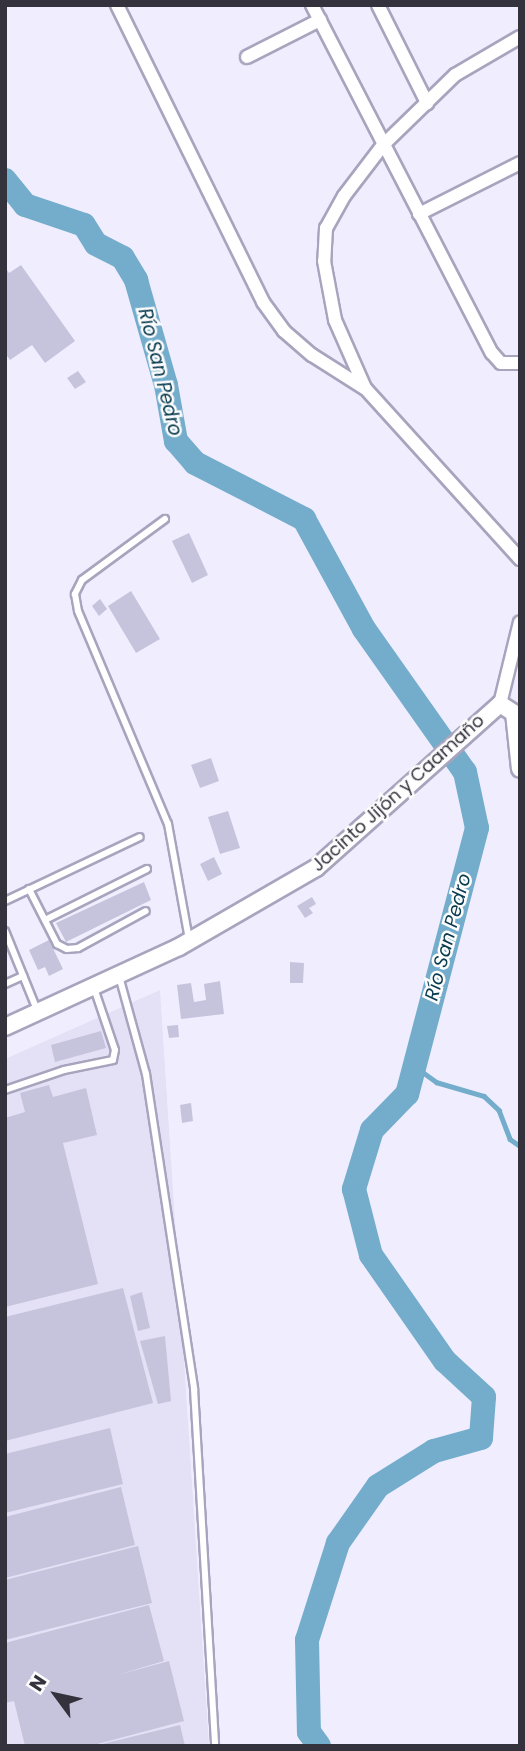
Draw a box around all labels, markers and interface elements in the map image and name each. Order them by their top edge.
water label: Río San Pedro [133,306,187,438]
street label: Jacinto Jijón y Caamaño [307,710,489,876]
water label: Río San Pedro [420,871,476,1003]
north arrow [21,1660,91,1730]
text: N [23,1670,53,1697]

